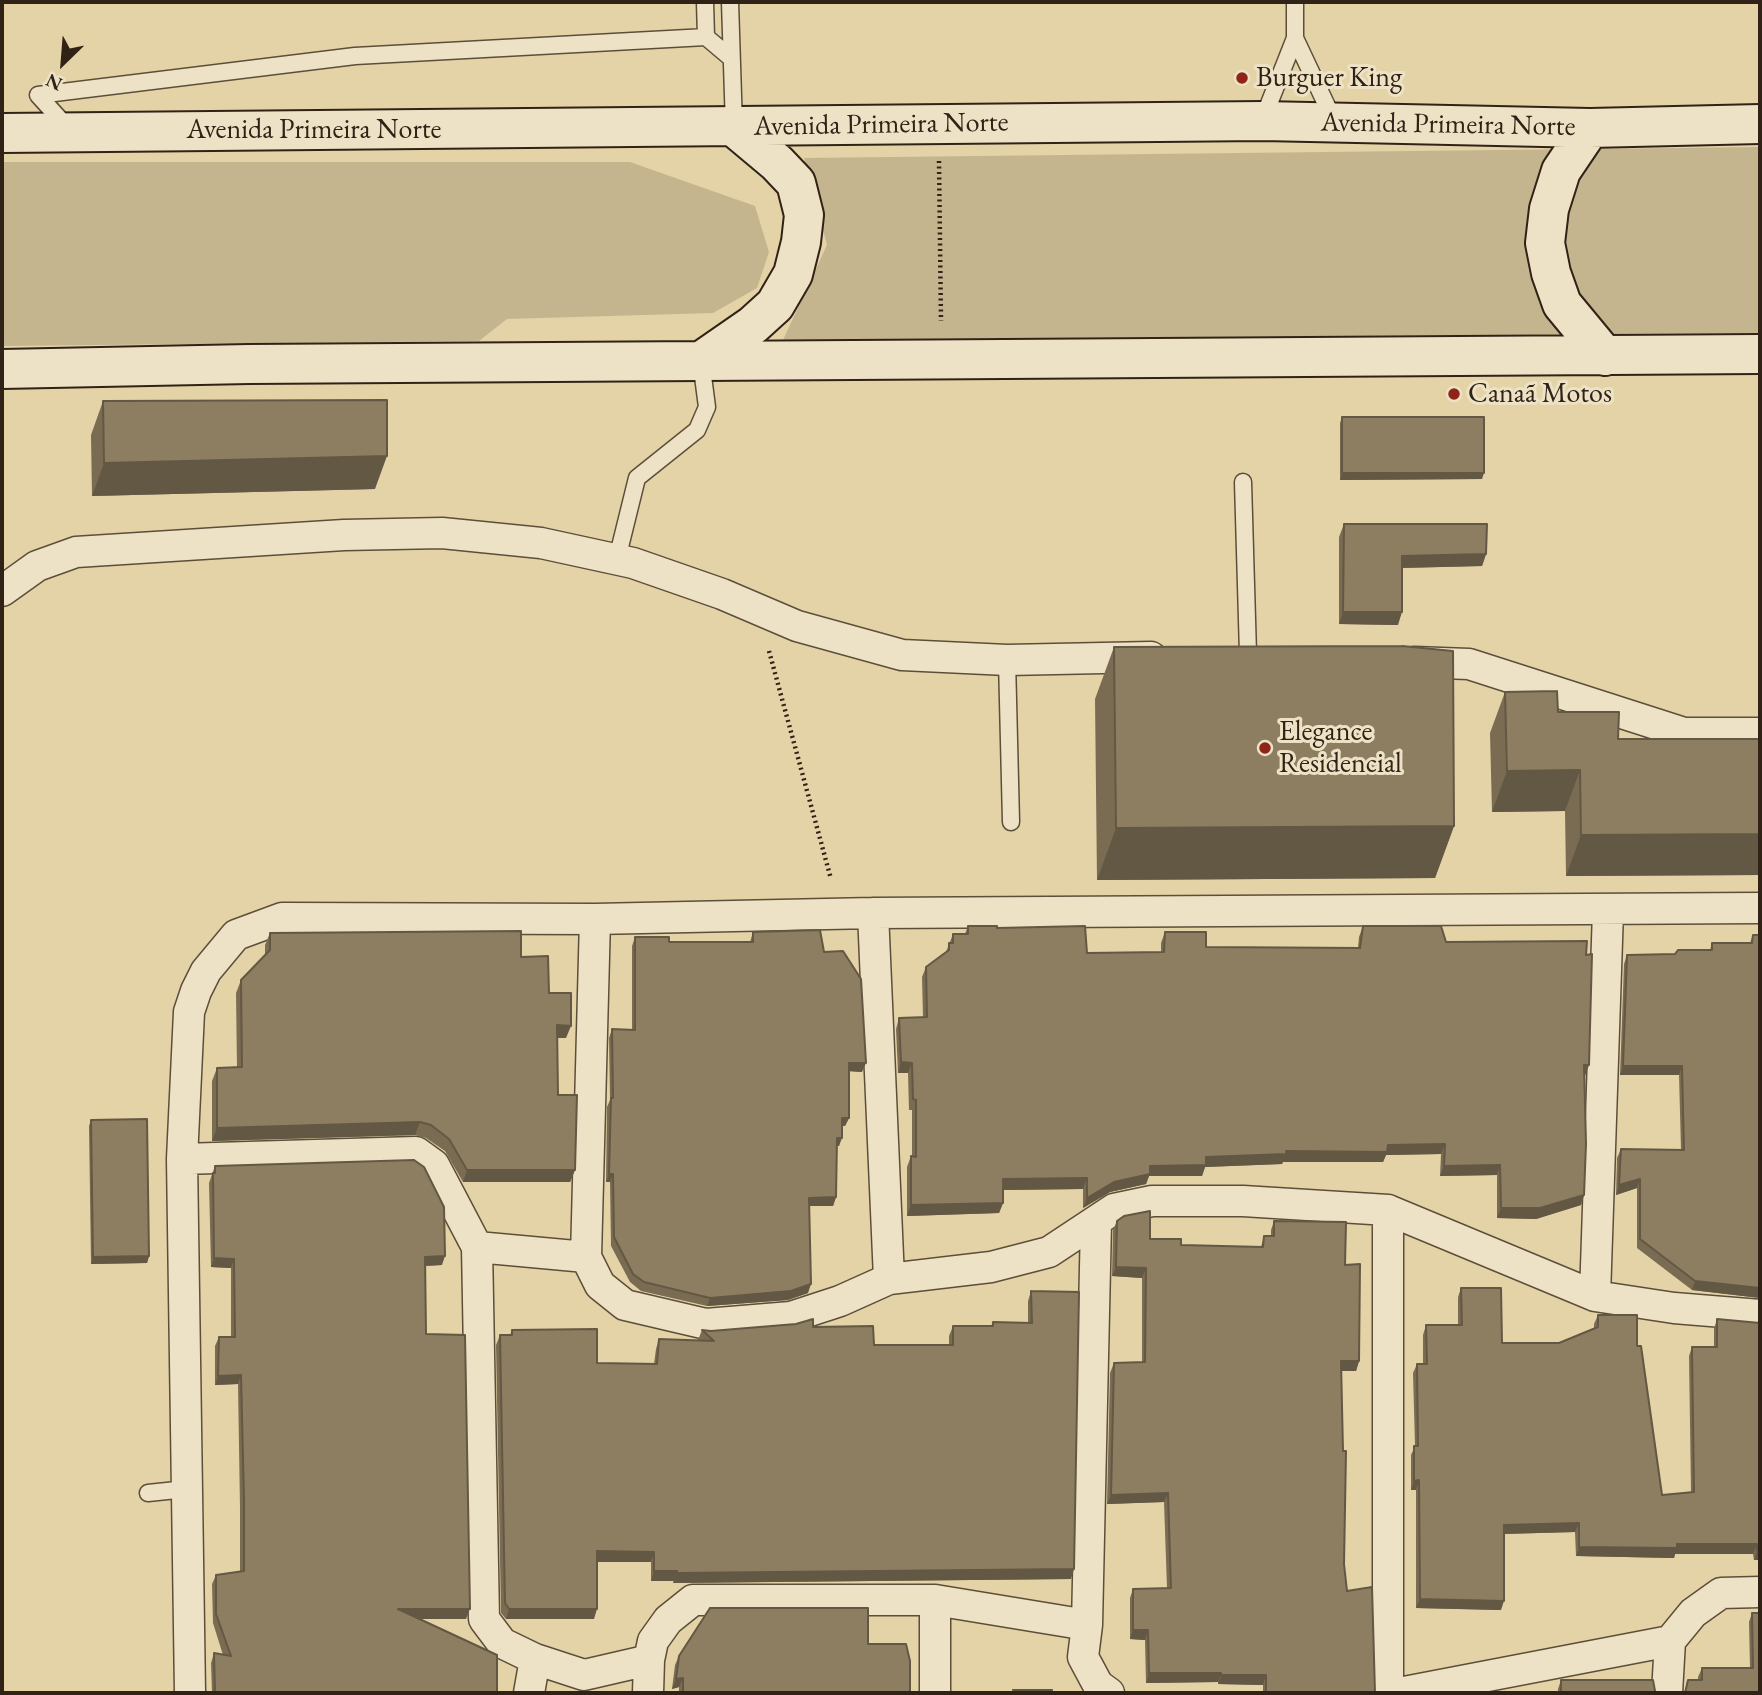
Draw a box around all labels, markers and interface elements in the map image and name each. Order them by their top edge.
north arrow [28,28,98,98]
place label: Burguer King [1256,61,1402,95]
text: N [42,68,66,97]
marker: Burguer King [1234,70,1250,86]
street label: Avenida Primeira Norte [753,106,1009,144]
street label: Avenida Primeira Norte [1320,106,1576,144]
street label: Avenida Primeira Norte [187,113,441,147]
place label: Canaã Motos [1468,377,1612,411]
marker: Canaã Motos [1446,386,1462,402]
place label: Elegance Residencial [1279,715,1402,781]
marker: Elegance Residencial [1257,740,1273,756]

